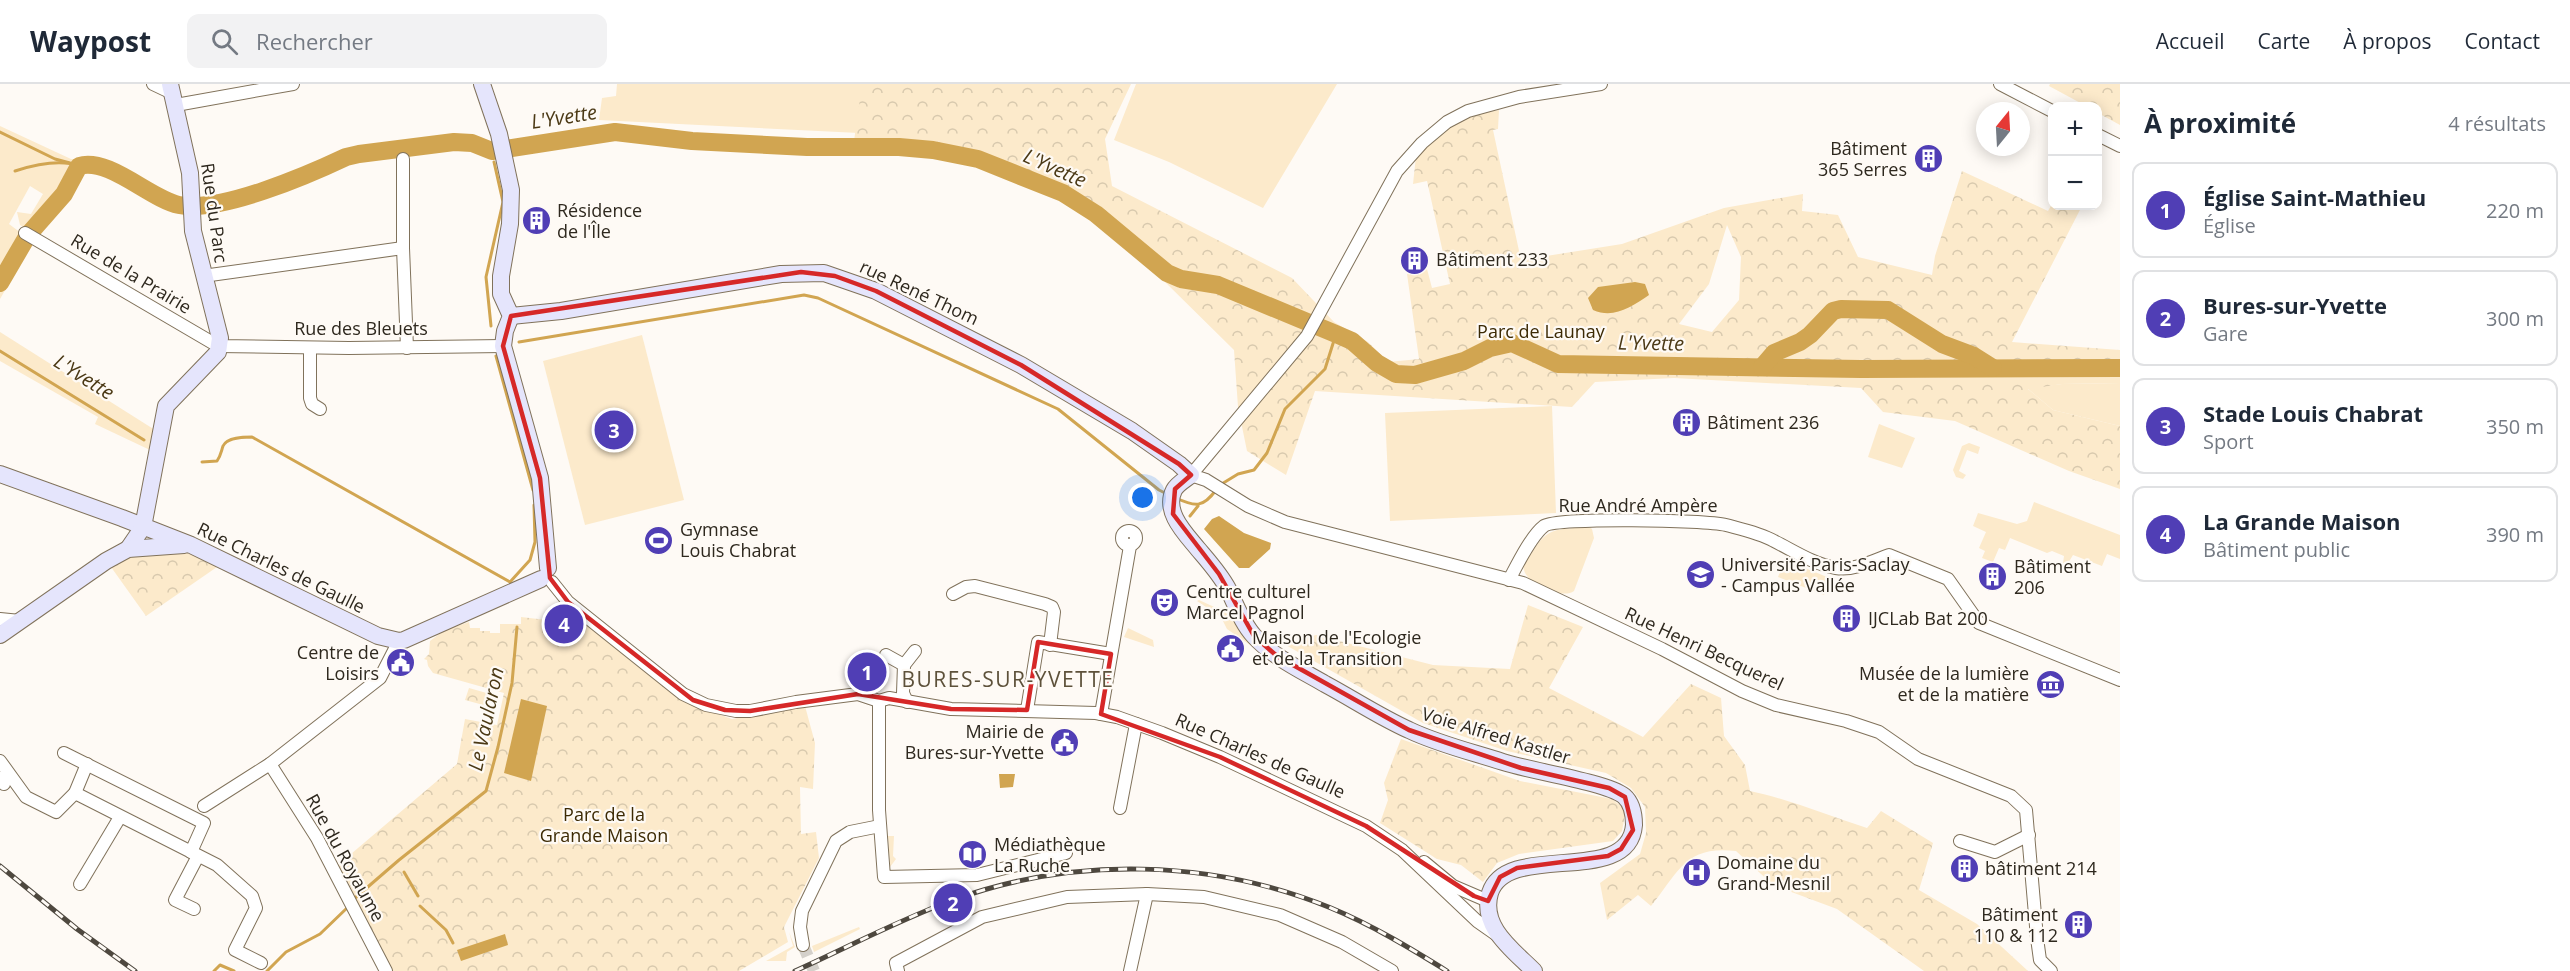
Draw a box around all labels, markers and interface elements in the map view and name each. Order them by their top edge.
search box [187,14,607,68]
text: Waypost [30,22,151,60]
icon: search [208,25,241,58]
text: Rechercher [256,26,373,56]
text: Accueil [2156,27,2224,55]
text: Carte [2257,27,2310,55]
text: À propos [2343,27,2432,55]
text: Contact [2465,27,2540,55]
water label: L'Yvette [529,98,599,135]
north arrow [1976,102,2030,156]
map controls [2048,102,2102,210]
button: + [2048,102,2102,156]
text: À proximité [2144,105,2296,141]
text: 4 résultats [2448,110,2546,137]
place label: Bâtiment 365 Serres [1818,136,1907,181]
water label: L'Yvette [1019,142,1091,193]
building icon: Bâtiment 365 Serres [1912,143,1944,175]
button: − [2048,156,2102,210]
street label: Rue du Parc [196,161,234,265]
text: Église Saint-Mathieu [2203,182,2426,212]
text: 1 [2160,197,2171,224]
text: 220 m [2486,197,2544,224]
place label: Résidence de l'Île [557,198,642,243]
building icon: Résidence de l'Île [520,205,552,237]
text: Église [2203,212,2256,239]
street label: Rue de la Prairie [67,228,196,319]
building icon: Bâtiment 233 [1399,244,1431,276]
place label: Bâtiment 233 [1436,247,1548,271]
street label: rue René Thom [856,254,983,330]
text: Bures-sur-Yvette [2203,290,2387,320]
text: 2 [2160,305,2171,332]
text: 300 m [2486,305,2544,332]
street label: Rue des Bleuets [294,316,428,340]
park label: Parc de Launay [1477,319,1606,343]
text: Gare [2203,320,2248,347]
water label: L'Yvette [1618,328,1684,357]
water label: L'Yvette [49,348,120,406]
text: Stade Louis Chabrat [2203,398,2423,428]
building icon: Bâtiment 236 [1670,407,1702,439]
pin: 3 [594,408,634,452]
place label: Bâtiment 236 [1707,410,1819,434]
text: 3 [2160,413,2171,440]
text: 350 m [2486,413,2544,440]
text: Sport [2203,428,2254,455]
your location [1128,483,1157,512]
street label: Rue André Ampère [1558,493,1718,517]
text: La Grande Maison [2203,506,2401,536]
street label: Rue Charles de Gaulle [194,516,369,618]
place label: Gymnase Louis Chabrat [680,517,796,562]
text: 4 [2160,521,2171,548]
text: 390 m [2486,521,2544,548]
sports icon: Gymnase Louis Chabrat [643,524,675,556]
text: Bâtiment public [2203,536,2350,563]
place label: Université Paris-Saclay - Campus Vallée [1721,552,1911,597]
place label: Bâtiment 206 [2014,554,2091,599]
school or university icon: Université Paris-Saclay - Campus Vallée [1684,559,1716,591]
building icon: Bâtiment 206 [1977,561,2009,593]
place label: Centre culturel Marcel Pagnol [1186,579,1311,624]
theatre icon: Centre culturel Marcel Pagnol [1149,586,1181,618]
street label: Rue Henri Becquerel [1621,601,1788,695]
pin: 4 [544,602,584,646]
building icon: IJCLab Bat 200 [1831,603,1863,635]
place label: IJCLab Bat 200 [1868,606,1988,630]
place label: Maison de l'Ecologie et de la Transition [1252,625,1421,670]
public building icon: Maison de l'Ecologie et de la Transition [1215,632,1247,664]
place label: Centre de Loisirs [297,640,379,685]
public building icon: Centre de Loisirs [384,647,416,679]
pin: 1 [848,650,886,694]
place label: Musée de la lumière et de la matière [1859,661,2029,706]
water label: Le Vaularon [461,664,510,773]
district label: BURES-SUR-YVETTE [901,665,1115,693]
museum icon: Musée de la lumière et de la matière [2034,668,2066,700]
street label: Voie Alfred Kastler [1419,701,1574,769]
street label: Rue Charles de Gaulle [1172,707,1349,803]
place label: Mairie de Bures-sur-Yvette [905,719,1044,764]
public building icon: Mairie de Bures-sur-Yvette [1049,726,1081,758]
street label: Rue du Royaume [301,789,391,926]
park label: Parc de la Grande Maison [540,802,668,847]
place label: Médiathèque La Ruche [994,832,1106,877]
library icon: Médiathèque La Ruche [957,839,989,871]
place label: Domaine du Grand-Mesnil [1717,850,1830,895]
building icon: bâtiment 214 [1948,853,1980,885]
place label: bâtiment 214 [1985,856,2097,880]
hospital icon: Domaine du Grand-Mesnil [1680,857,1712,889]
pin: 2 [934,880,972,926]
place label: Bâtiment 110 & 112 [1974,902,2058,947]
building icon: Bâtiment 110 & 112 [2063,909,2095,941]

